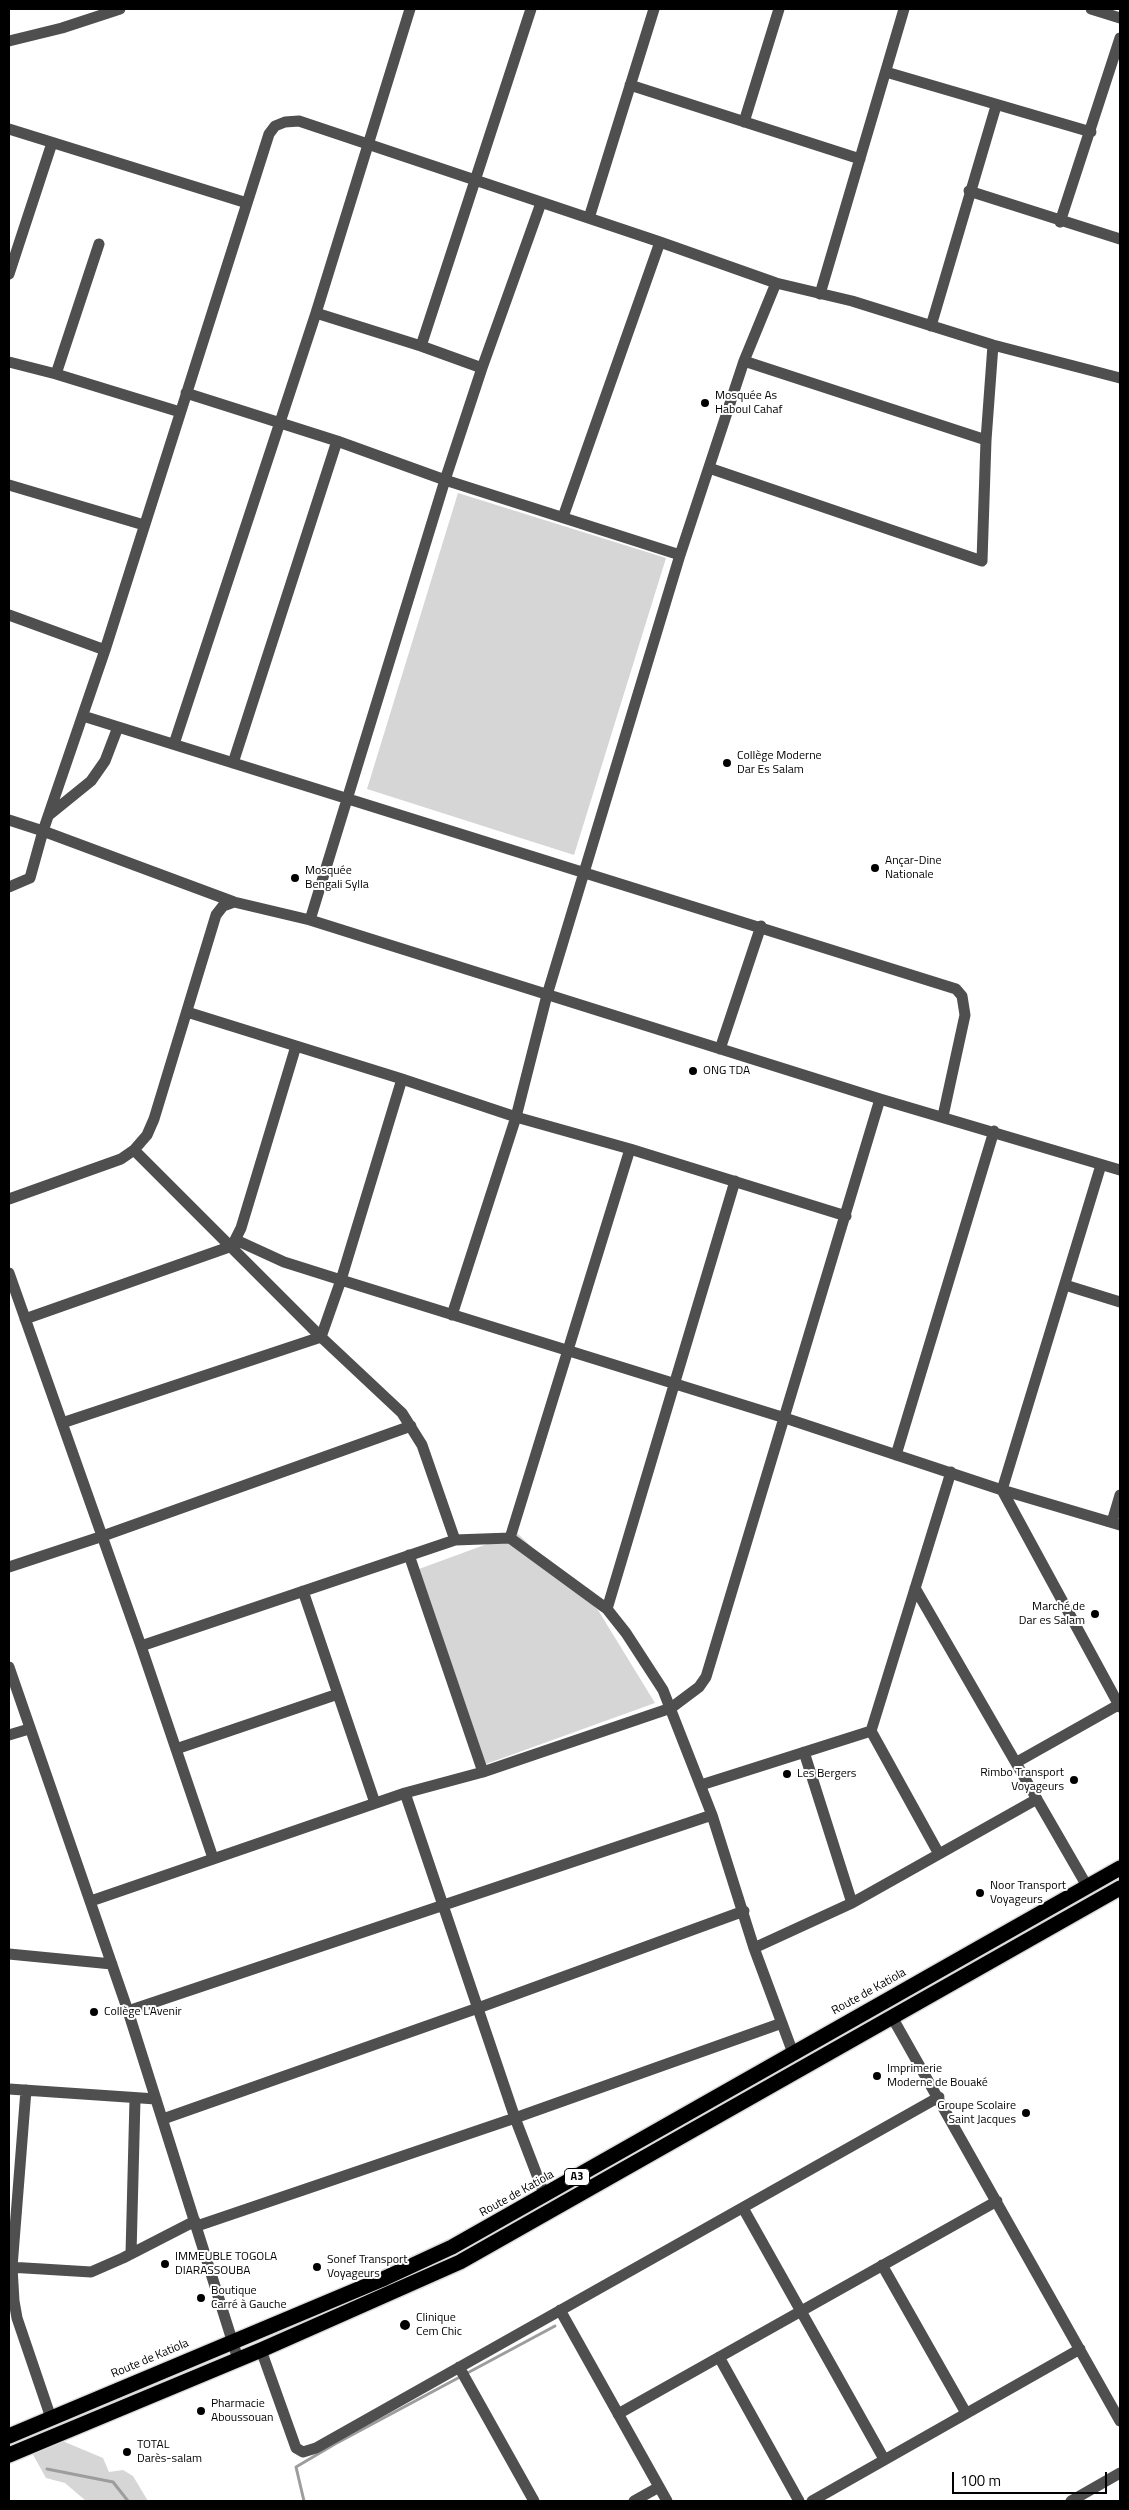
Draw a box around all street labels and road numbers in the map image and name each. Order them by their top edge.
street label: Route de Katiola [829,1966,909,2018]
street label: Route de Katiola [477,2168,557,2220]
road number: A3 [564,2168,590,2186]
street label: Route de Katiola [109,2336,191,2382]

